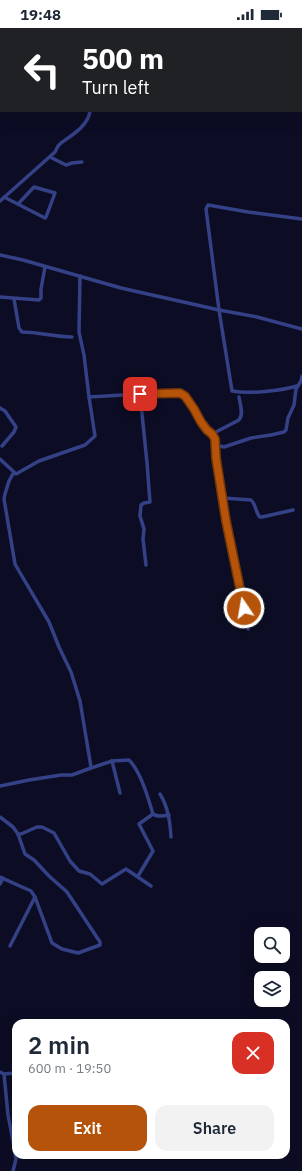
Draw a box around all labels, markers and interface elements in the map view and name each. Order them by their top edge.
text: 19:48 [20,5,61,24]
text: 500 m [82,40,164,77]
icon: left [16,44,68,96]
text: Turn left [82,76,150,99]
pin [123,377,157,411]
icon: arrive [129,383,151,405]
position arrow [223,587,265,629]
map controls [254,927,290,1007]
button: search [254,927,290,963]
button: layers [254,971,290,1007]
text: 2 min [28,1029,90,1061]
button: close [232,1032,274,1074]
text: 600 m · 19:50 [28,1060,111,1077]
button: Exit [28,1105,147,1151]
button: Share [155,1105,274,1151]

